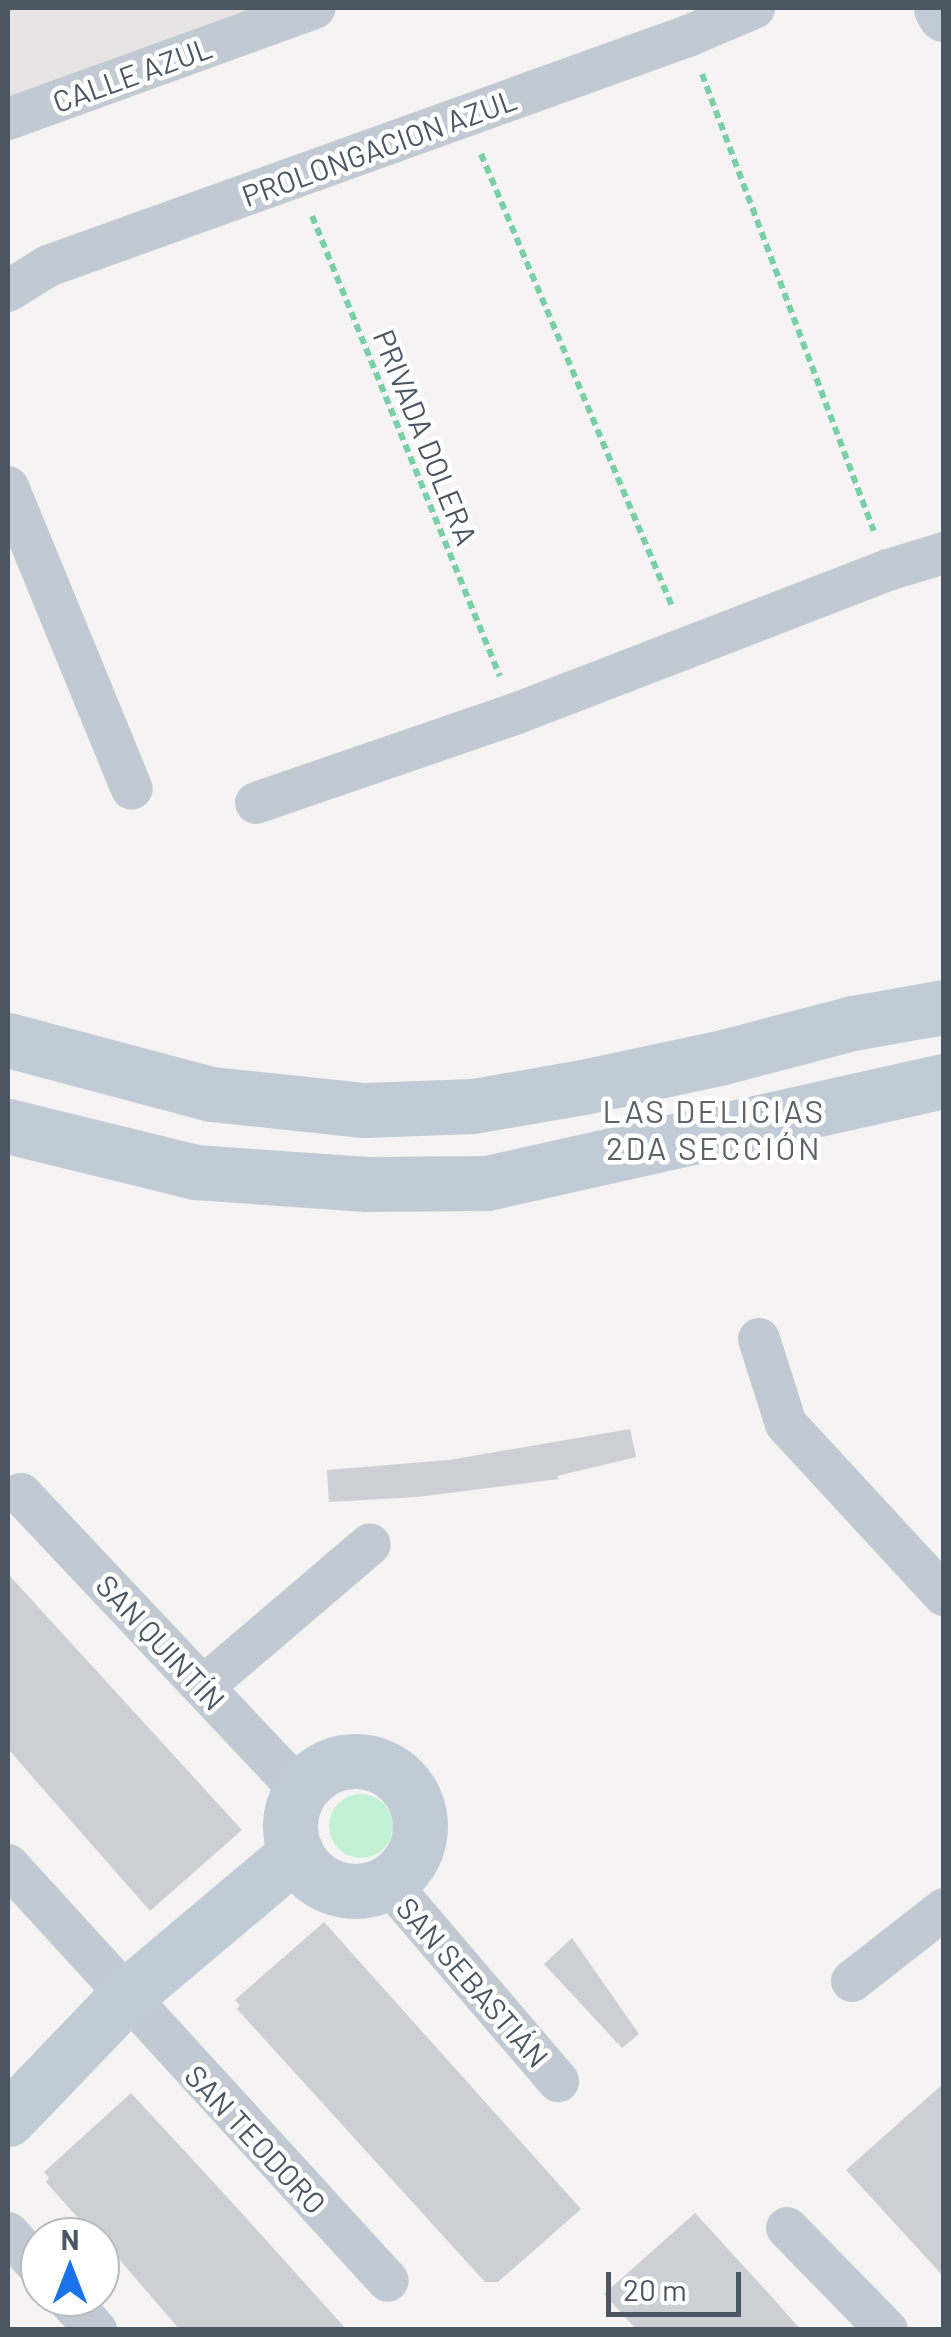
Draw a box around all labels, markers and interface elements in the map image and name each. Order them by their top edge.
street label: CALLE AZUL [48,29,216,119]
street label: PROLONGACION AZUL [237,81,521,213]
street label: PRIVADA DOLERA [366,324,486,550]
district label: LAS DELICIAS 2DA SECCIÓN [602,1092,826,1167]
street label: SAN QUINTÍN [89,1567,233,1717]
street label: SAN SEBASTIÁN [389,1890,557,2074]
street label: SAN TEODORO [178,2057,334,2221]
north arrow [20,2217,120,2317]
text: N [61,2222,79,2256]
scale bar [611,2252,746,2314]
text: 20 m [623,2271,687,2307]

